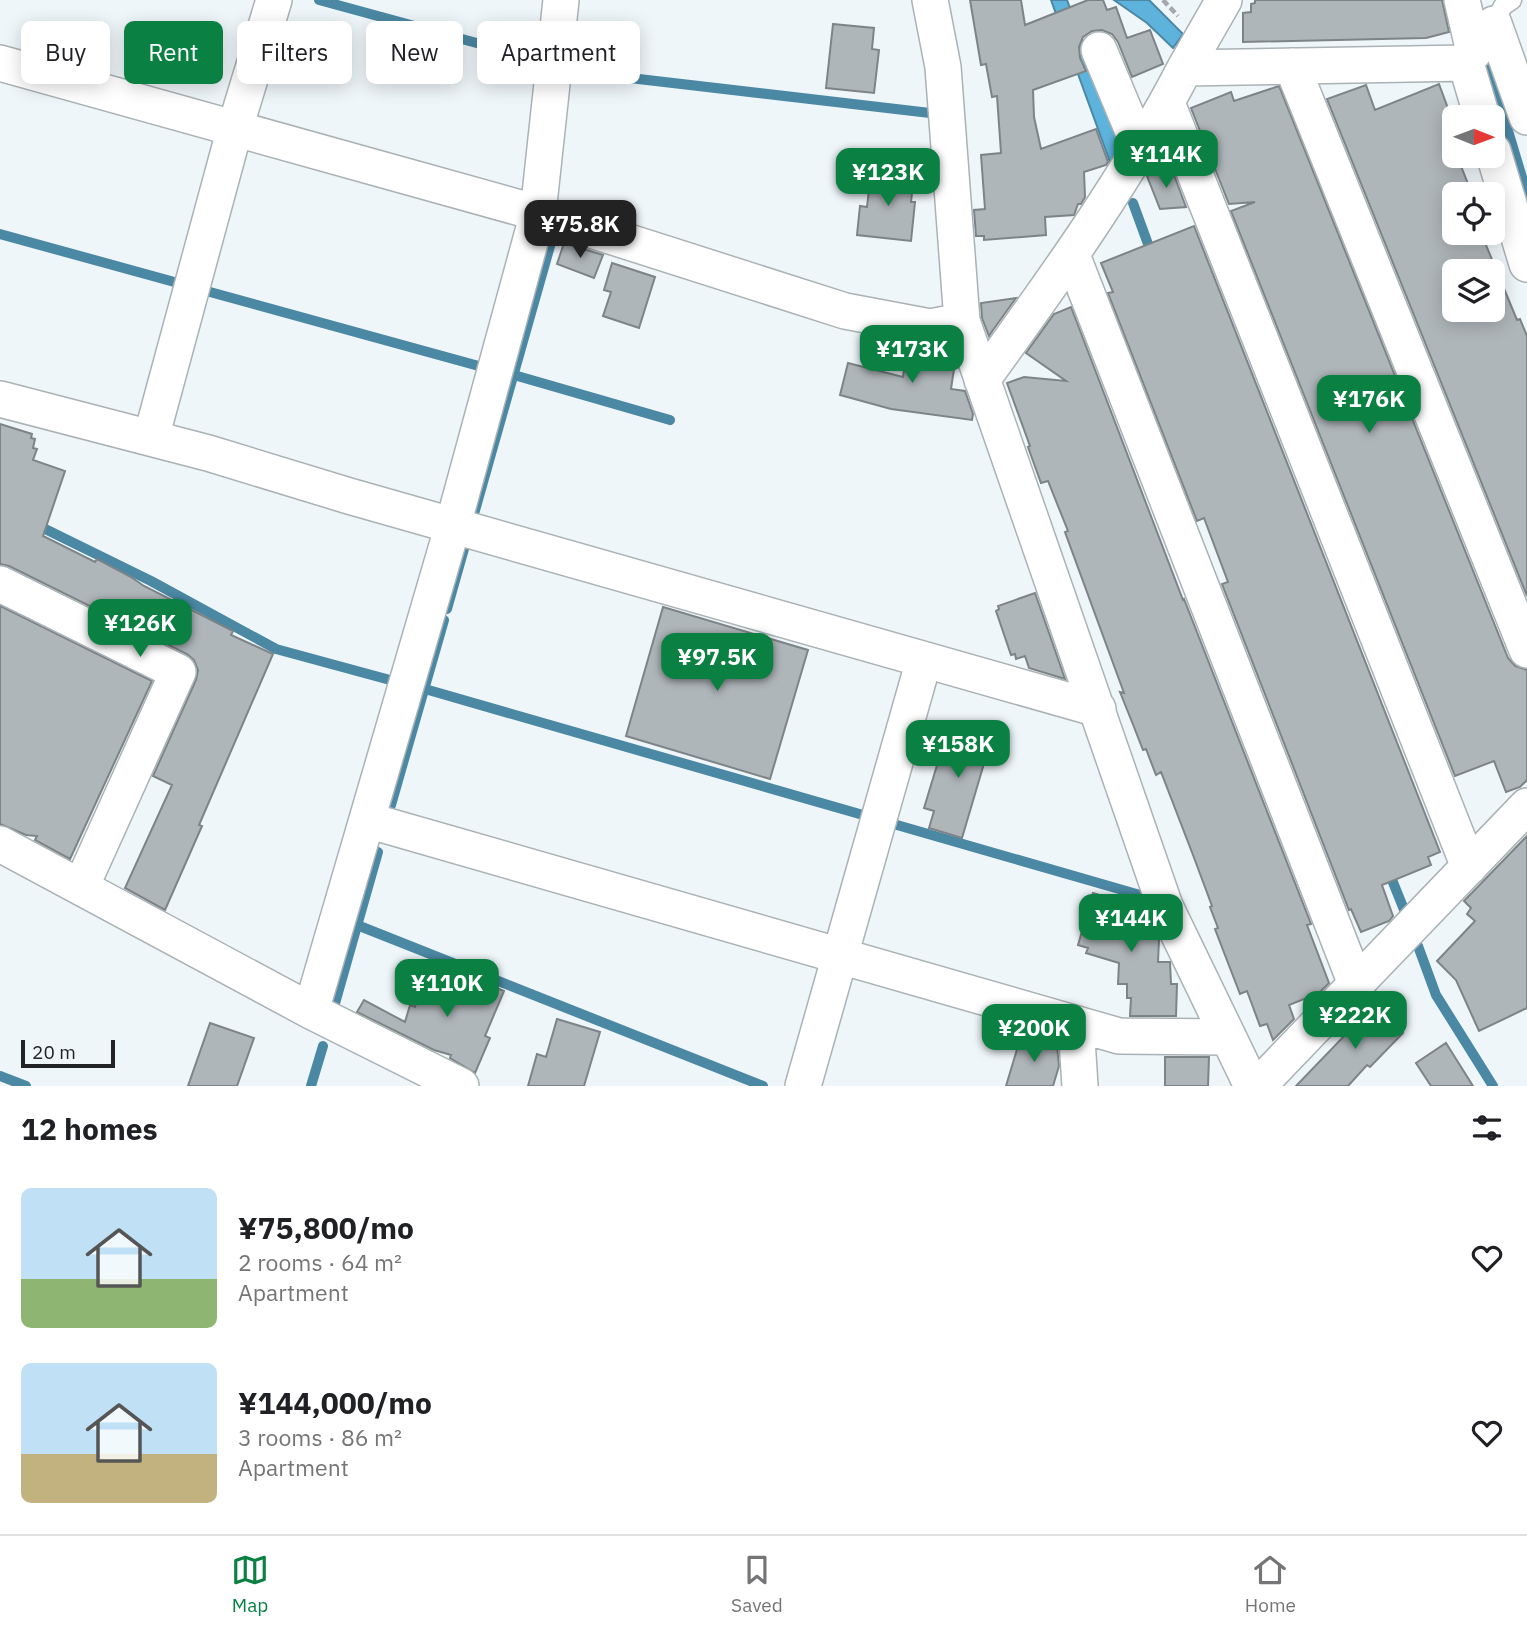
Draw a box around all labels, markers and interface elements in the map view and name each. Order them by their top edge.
chip: Buy [21,21,110,84]
chip: Rent [124,21,223,84]
chip: Filters [237,21,352,84]
chip: New [366,21,463,84]
chip: Apartment [477,21,640,84]
north arrow [1442,105,1505,168]
map controls [1442,105,1505,322]
pin: ¥114K [1117,130,1215,190]
text: ¥114K [1130,138,1202,168]
pin: ¥123K [839,148,937,208]
text: ¥123K [852,156,924,186]
button: locate [1442,182,1505,245]
pin: ¥75.8K [523,201,637,260]
text: ¥75.8K [540,208,620,238]
button: layers [1442,259,1505,322]
pin: ¥173K [863,326,961,385]
text: ¥173K [876,333,948,363]
pin: ¥176K [1320,376,1418,435]
text: ¥176K [1333,383,1405,413]
pin: ¥126K [91,600,189,659]
text: ¥126K [104,607,176,637]
pin: ¥97.5K [660,634,774,693]
text: ¥97.5K [677,641,757,671]
pin: ¥158K [909,720,1007,780]
text: ¥158K [922,728,994,758]
pin: ¥144K [1082,894,1180,954]
text: ¥144K [1095,902,1167,932]
pin: ¥110K [398,960,496,1019]
text: ¥110K [411,967,483,997]
pin: ¥222K [1306,992,1404,1051]
text: ¥222K [1319,999,1391,1029]
pin: ¥200K [985,1004,1083,1064]
text: ¥200K [998,1012,1070,1042]
scale bar [21,1037,116,1069]
text: 20 m [32,1040,76,1064]
text: 12 homes [21,1109,158,1148]
icon: filters [1468,1109,1506,1147]
text: ¥75,800/mo [238,1208,414,1247]
icon: home [77,1216,161,1300]
icon: heart [1468,1239,1506,1277]
text: 2 rooms · 64 m² [238,1247,402,1277]
text: Apartment [238,1277,349,1307]
text: ¥144,000/mo [238,1383,432,1422]
icon: home [77,1391,161,1475]
icon: heart [1468,1414,1506,1452]
text: 3 rooms · 86 m² [238,1422,402,1452]
text: Apartment [238,1452,349,1482]
tab: Map [231,1551,269,1617]
tab: Saved [731,1551,783,1617]
tab: Home [1245,1551,1296,1617]

